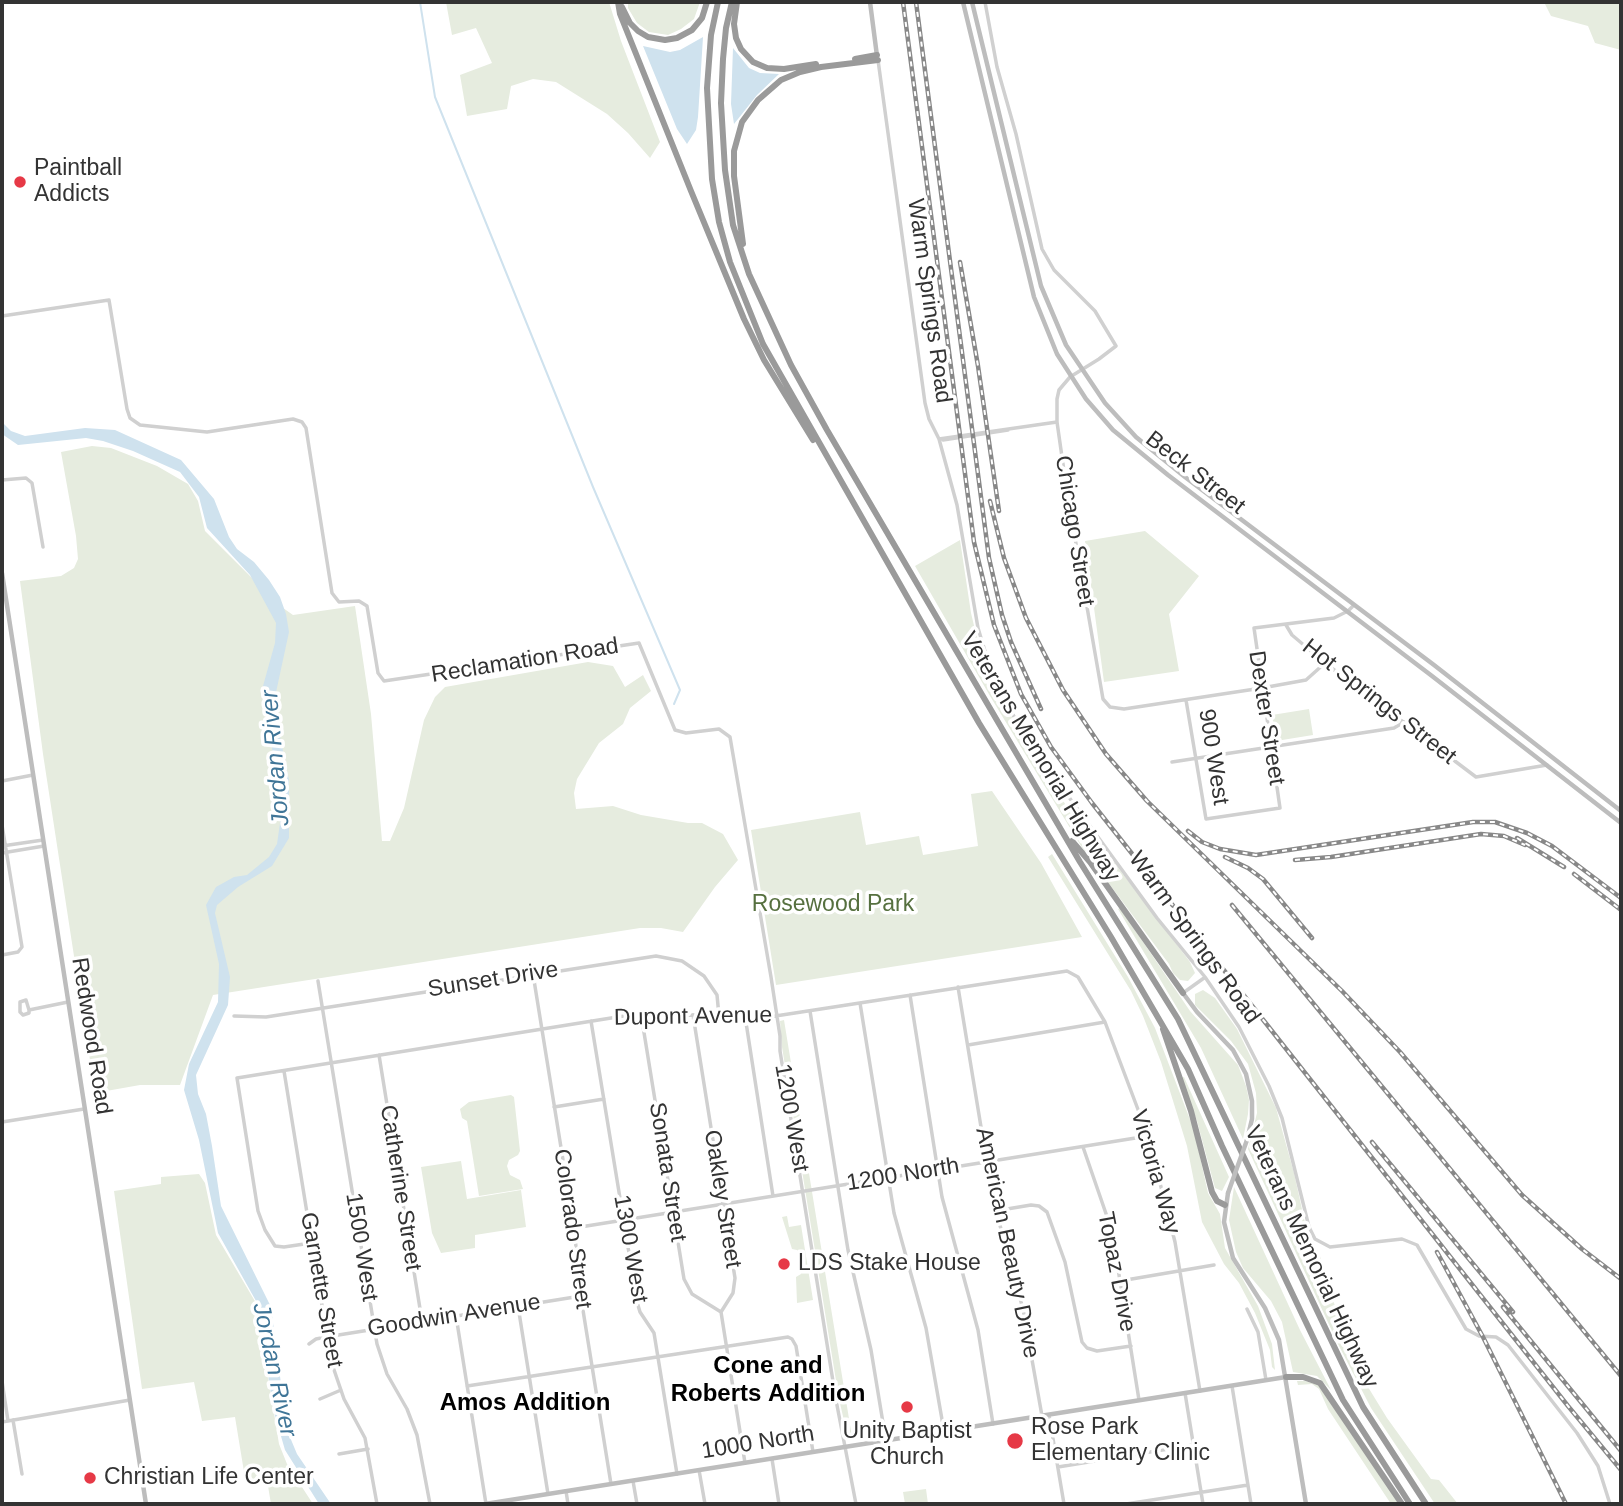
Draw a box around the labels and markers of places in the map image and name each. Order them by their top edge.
place label: Paintball Addicts [34,155,122,209]
marker: Paintball Addicts [12,174,28,190]
place label: LDS Stake House [798,1250,981,1278]
marker: LDS Stake House [776,1256,792,1272]
marker: Unity Baptist Church [899,1399,915,1415]
place label: Rose Park Elementary Clinic [1031,1414,1210,1468]
place label: Unity Baptist Church [842,1418,972,1472]
marker: Rose Park Elementary Clinic [1005,1431,1025,1451]
place label: Christian Life Center [104,1464,314,1492]
marker: Christian Life Center [82,1470,98,1486]

